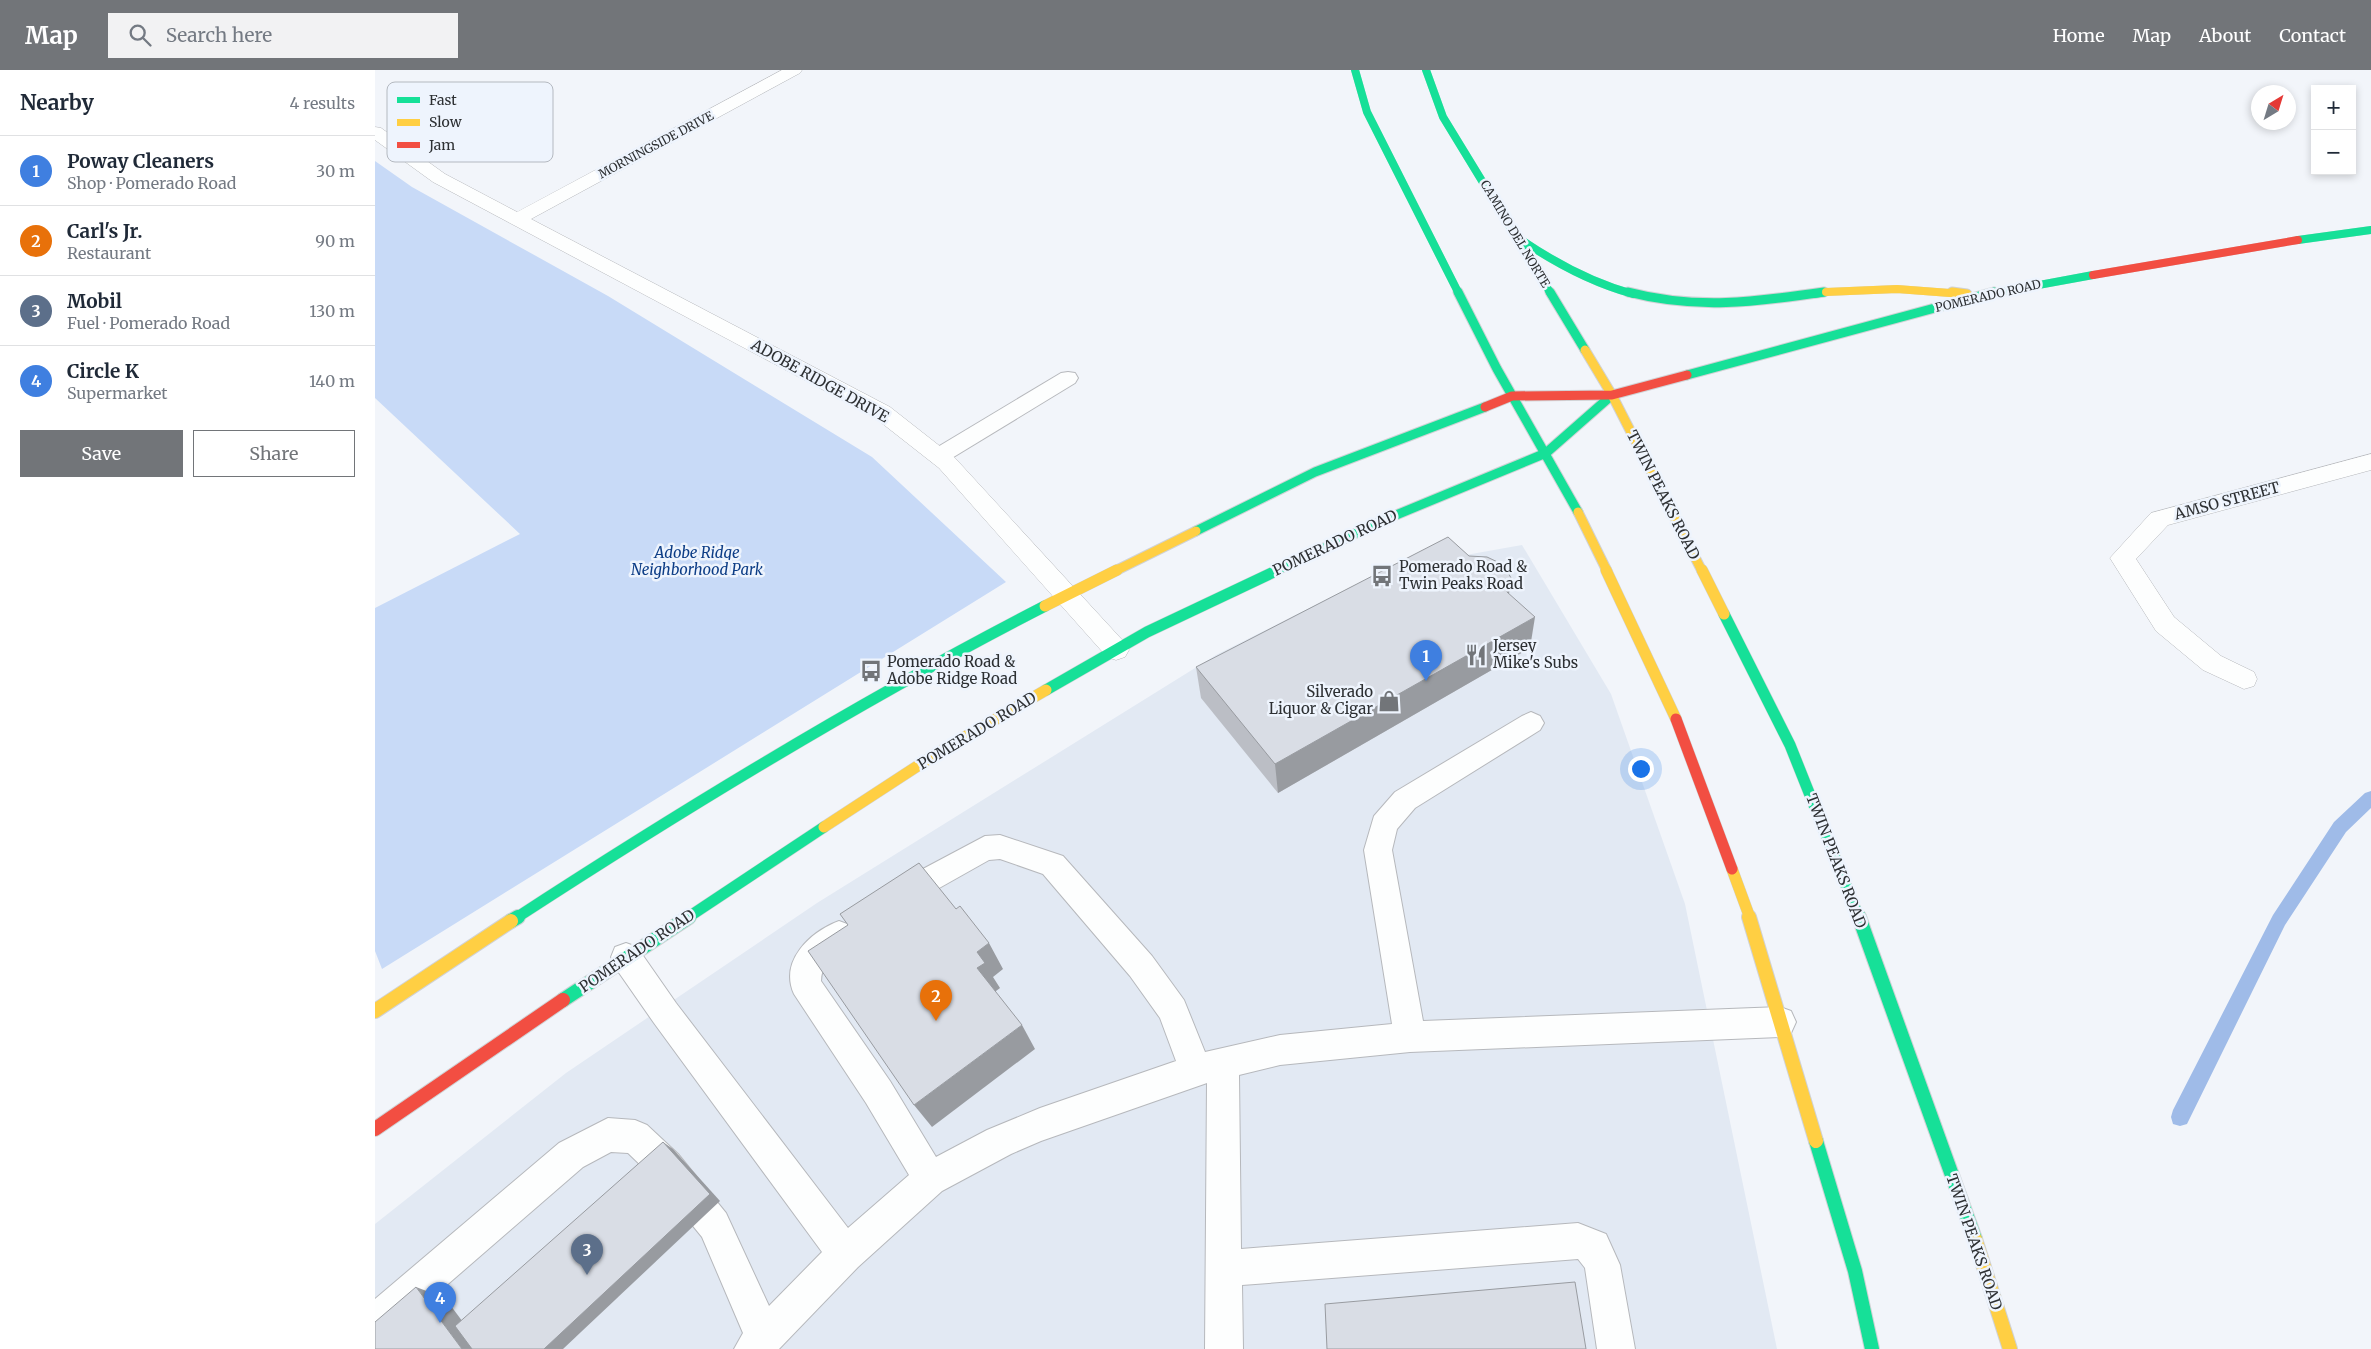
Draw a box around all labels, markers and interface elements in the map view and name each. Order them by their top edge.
search box [108,13,458,58]
text: Map [25,20,78,51]
icon: search [126,21,154,49]
text: Search here [166,23,272,47]
text: Home [2053,24,2105,47]
text: Map [2133,24,2171,47]
text: About [2199,24,2251,47]
text: Contact [2279,24,2346,47]
legend [387,82,553,162]
north arrow [2251,85,2296,130]
map controls [2311,85,2356,175]
button: + [2311,85,2356,130]
text: Nearby [20,89,94,116]
text: Fast [429,91,457,109]
text: 4 results [289,93,355,113]
street label: MORNINGSIDE DRIVE [596,108,716,181]
text: Slow [429,113,462,131]
button: − [2311,130,2356,175]
text: Jam [428,136,455,154]
text: Poway Cleaners [67,149,214,173]
text: 1 [32,161,40,181]
text: 30 m [316,161,355,181]
text: Shop · Pomerado Road [67,173,236,193]
street label: CAMINO DEL NORTE [1477,177,1554,290]
text: Carl's Jr. [67,219,143,243]
text: 2 [31,231,41,251]
text: 90 m [315,231,355,251]
text: Restaurant [67,243,151,263]
street label: POMERADO ROAD [1934,276,2042,315]
text: Mobil [67,289,122,313]
text: 3 [31,301,41,321]
text: 130 m [309,301,355,321]
text: Fuel · Pomerado Road [67,313,230,333]
street label: ADOBE RIDGE DRIVE [747,334,893,427]
text: Circle K [67,359,139,383]
text: 4 [31,371,41,391]
text: 140 m [309,371,355,391]
text: Supermarket [67,383,168,403]
street label: TWIN PEAKS ROAD [1623,427,1704,563]
button: Save [20,430,183,477]
button: Share [193,430,355,477]
street label: AMSO STREET [2171,477,2282,524]
street label: POMERADO ROAD [1270,505,1400,580]
park label: Adobe Ridge Neighborhood Park [631,543,764,579]
place label: Pomerado Road & Twin Peaks Road [1399,557,1528,593]
bus stop icon: Pomerado Road & Twin Peaks Road [1369,563,1395,589]
place label: Jersey Mike's Subs [1492,636,1578,672]
pin: 1 [1410,640,1442,681]
restaurant icon: Jersey Mike's Subs [1463,642,1489,668]
place label: Pomerado Road & Adobe Ridge Road [886,652,1017,688]
bus stop icon: Pomerado Road & Adobe Ridge Road [858,658,884,684]
place label: Silverado Liquor & Cigar [1269,682,1373,718]
street label: POMERADO ROAD [914,688,1040,773]
shop icon: Silverado Liquor & Cigar [1376,688,1402,714]
your location [1628,756,1654,782]
street label: TWIN PEAKS ROAD [1802,791,1871,931]
street label: POMERADO ROAD [575,905,698,996]
pin: 2 [920,980,952,1021]
street label: TWIN PEAKS ROAD [1942,1171,2007,1312]
pin: 3 [571,1234,603,1275]
pin: 4 [424,1282,456,1323]

